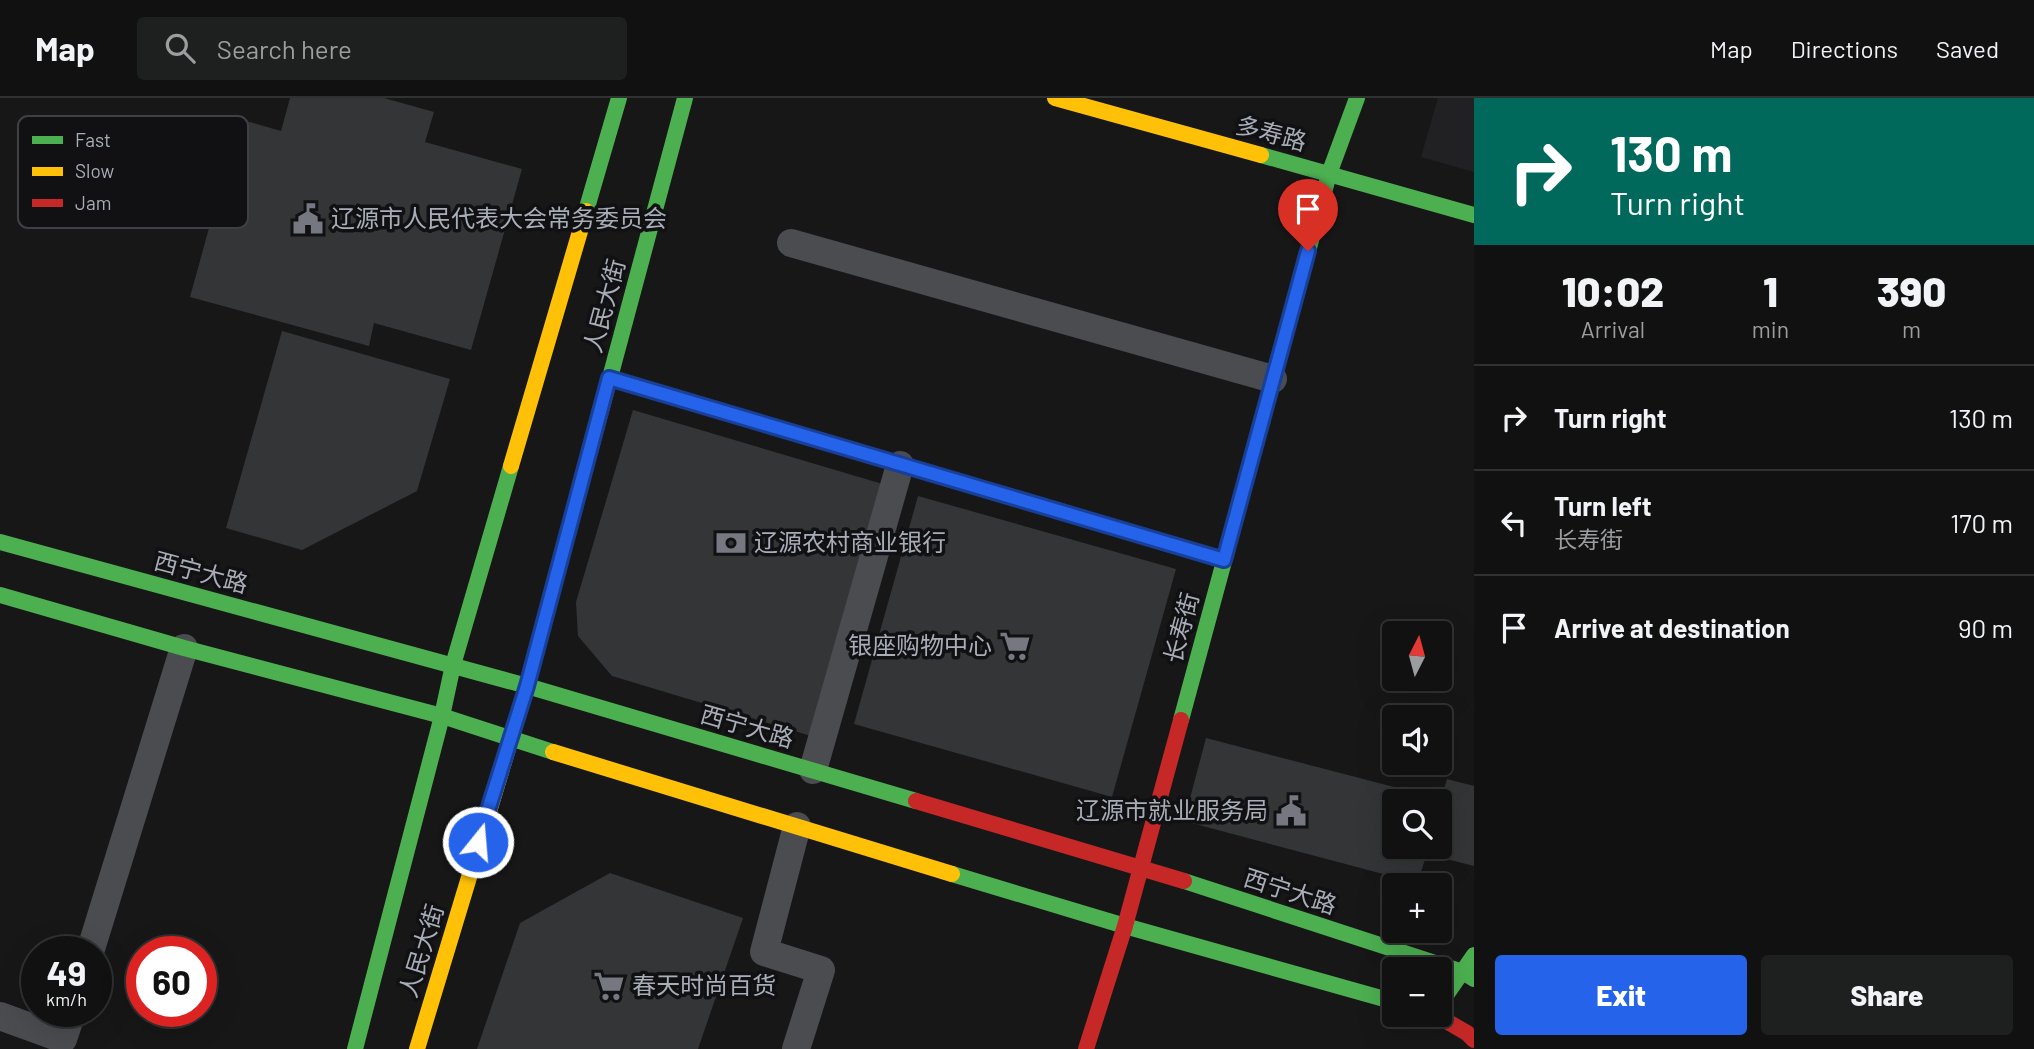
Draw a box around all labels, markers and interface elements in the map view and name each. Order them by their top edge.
search box [137,17,627,80]
text: Map [35,28,95,68]
icon: search [161,29,199,67]
text: Search here [217,33,352,64]
text: Map [1710,34,1753,63]
text: Directions [1791,34,1898,63]
text: Saved [1936,34,1999,63]
street label: 多寿路 [1233,109,1310,156]
legend [18,116,248,228]
text: 130 m [1610,123,1732,182]
icon: right [1495,126,1586,217]
text: Fast [75,128,111,151]
text: Slow [75,159,114,182]
pin [1278,179,1338,251]
text: Turn right [1610,183,1745,221]
icon: arrive [1289,190,1327,228]
text: Jam [75,191,111,214]
public building icon: 辽源市人民代表大会常务委员会 [291,202,325,236]
place label: 辽源市人民代表大会常务委员会 [331,203,667,232]
street label: 人民大街 [577,255,630,356]
text: 10:02 [1562,265,1664,315]
text: 1 [1763,265,1778,315]
text: 390 [1877,265,1946,315]
text: Arrival [1581,315,1645,343]
text: min [1752,315,1789,343]
text: m [1902,315,1921,343]
icon: right [1495,399,1533,437]
text: Turn right [1554,402,1667,433]
text: 130 m [1949,402,2013,433]
text: Turn left [1554,490,1652,521]
icon: left [1495,504,1533,542]
text: 170 m [1950,507,2013,538]
text: 长寿街 [1554,525,1623,553]
bank icon: 辽源农村商业银行 [714,526,748,560]
place label: 辽源农村商业银行 [754,527,946,556]
street label: 西宁大路 [151,545,252,598]
street label: 长寿街 [1157,589,1204,666]
icon: arrive [1495,609,1533,647]
text: Arrive at destination [1554,612,1790,643]
text: 90 m [1958,612,2013,643]
north arrow [1382,621,1452,691]
map controls [1382,621,1452,1027]
supermarket icon: 银座购物中心 [998,629,1032,663]
place label: 银座购物中心 [848,630,992,659]
street label: 西宁大路 [697,698,798,753]
button: sound [1382,705,1452,775]
button: search [1382,789,1452,859]
public building icon: 辽源市就业服务局 [1274,794,1308,828]
place label: 辽源市就业服务局 [1076,795,1268,824]
position arrow [441,805,515,879]
street label: 西宁大路 [1240,862,1341,919]
button: + [1382,873,1452,943]
street label: 人民大街 [393,900,448,1001]
speed limit sign: 60 [126,936,217,1027]
text: 49 [47,951,86,993]
button: Exit [1495,955,1747,1035]
button: Share [1761,955,2013,1035]
button: − [1382,957,1452,1027]
supermarket icon: 春天时尚百货 [592,969,626,1003]
place label: 春天时尚百货 [632,970,776,999]
text: km/h [46,988,87,1010]

